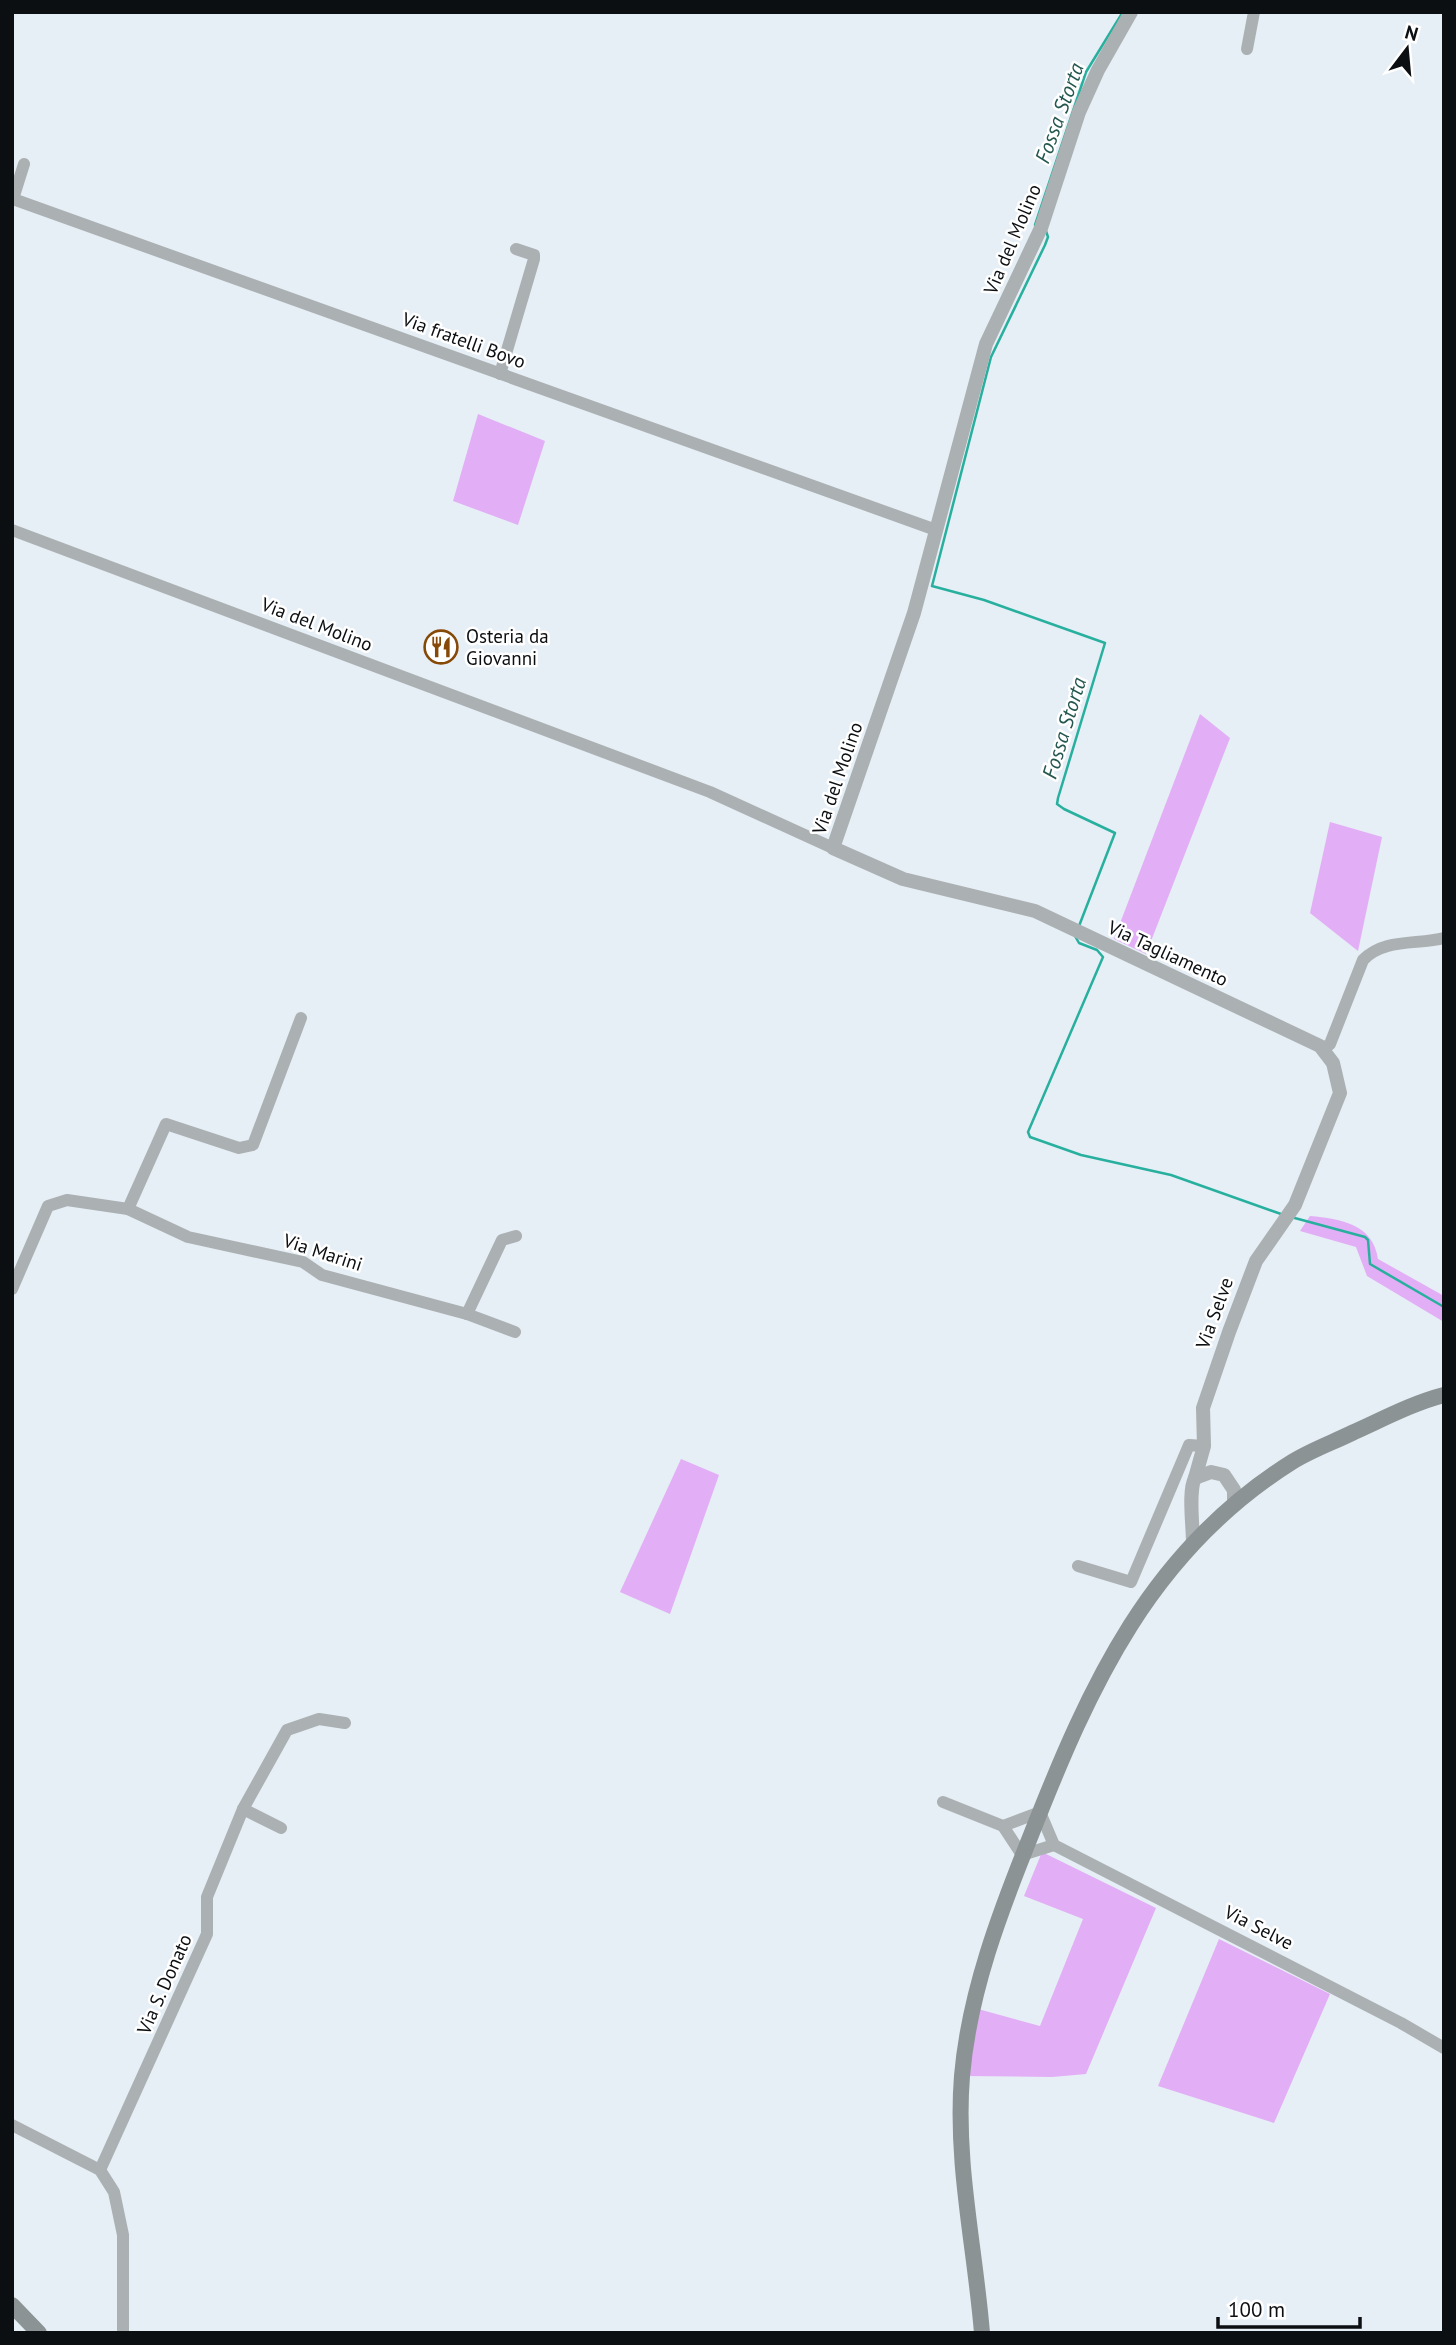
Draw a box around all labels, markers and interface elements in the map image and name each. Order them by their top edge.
north arrow [1372,14,1442,84]
text: N [1402,19,1421,46]
water label: Fossa Storta [1028,58,1090,167]
street label: Via del Molino [978,180,1046,299]
street label: Via fratelli Bovo [398,306,529,373]
street label: Via del Molino [257,591,376,656]
place label: Osteria da Giovanni [466,624,549,670]
restaurant icon: Osteria da Giovanni [422,628,460,666]
water label: Fossa Storta [1036,673,1092,782]
street label: Via del Molino [806,719,867,838]
street label: Via Tagliamento [1103,914,1232,991]
street label: Via Marini [279,1228,366,1276]
street label: Via Selve [1190,1274,1238,1353]
street label: Via Selve [1220,1899,1298,1955]
street label: Via S. Donato [131,1930,197,2039]
scale bar [1218,2286,1360,2330]
text: 100 m [1228,2296,1285,2323]

